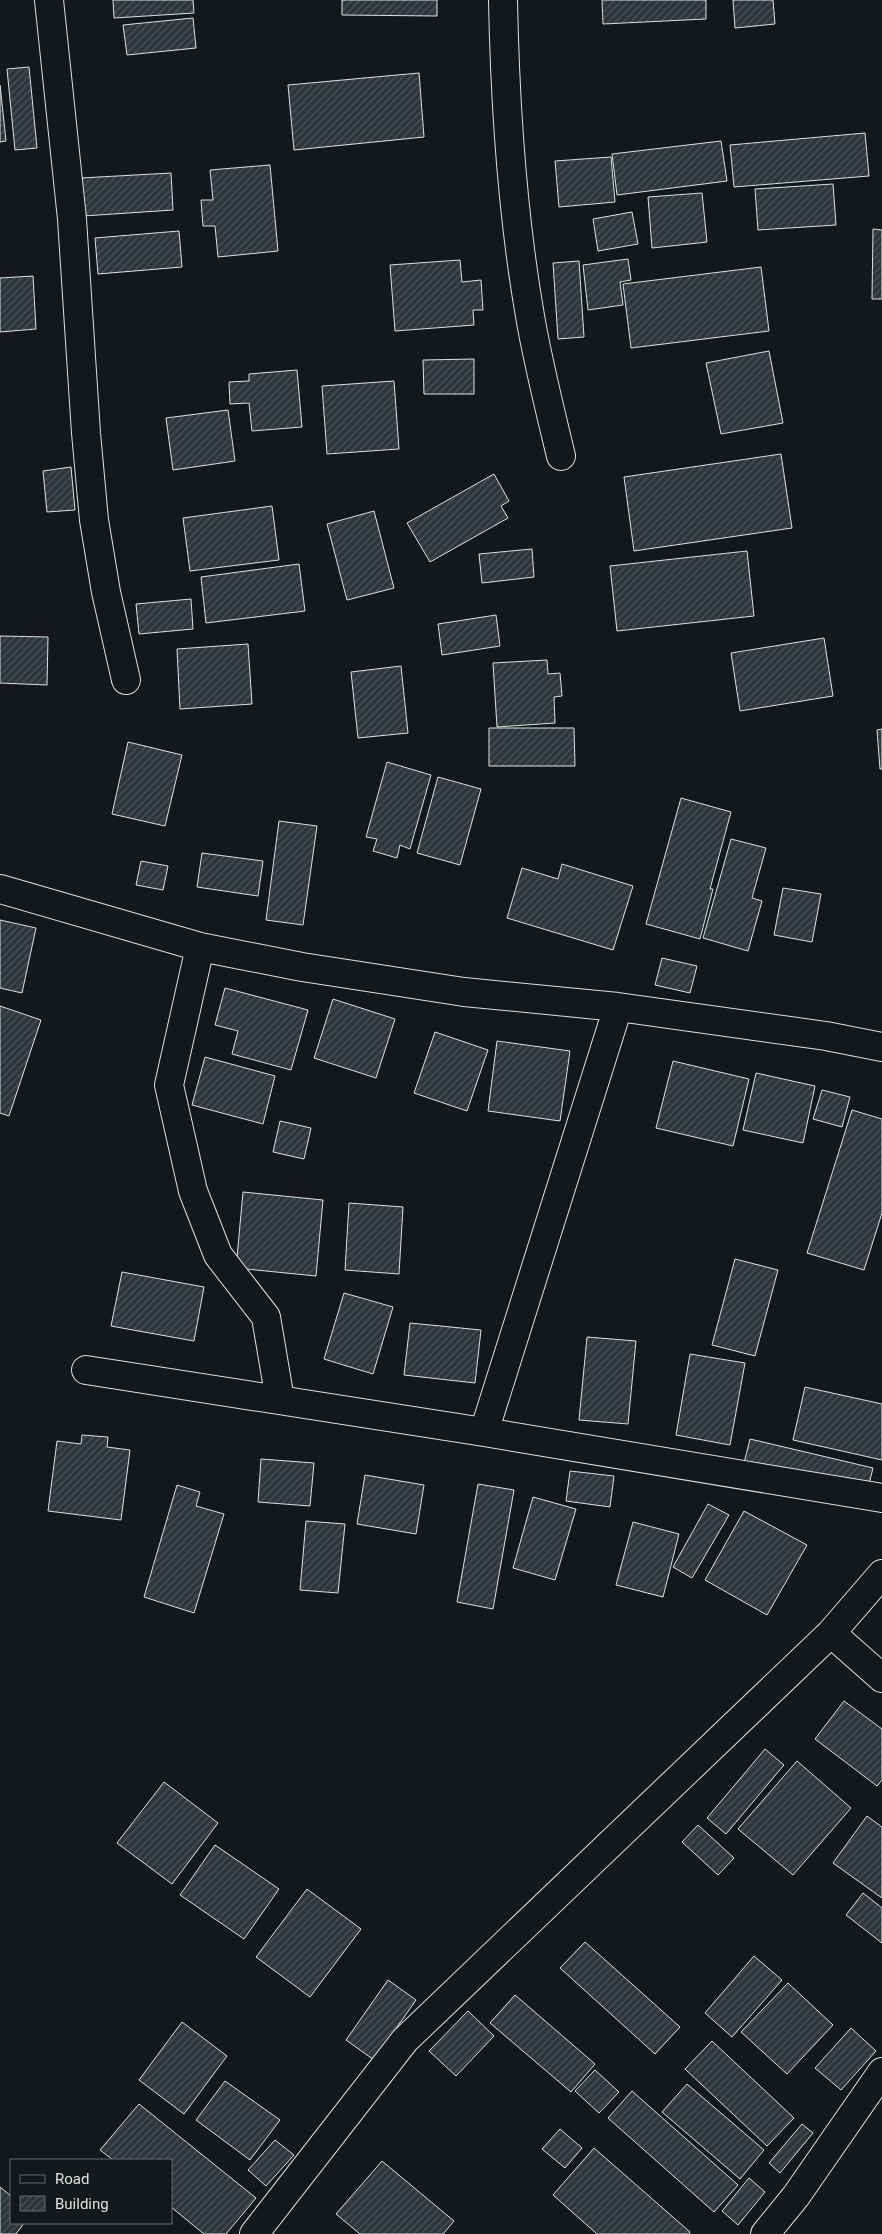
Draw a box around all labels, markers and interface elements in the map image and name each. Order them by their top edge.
legend [10,2159,172,2224]
text: Road [55,2170,89,2188]
text: Building [55,2195,109,2213]

